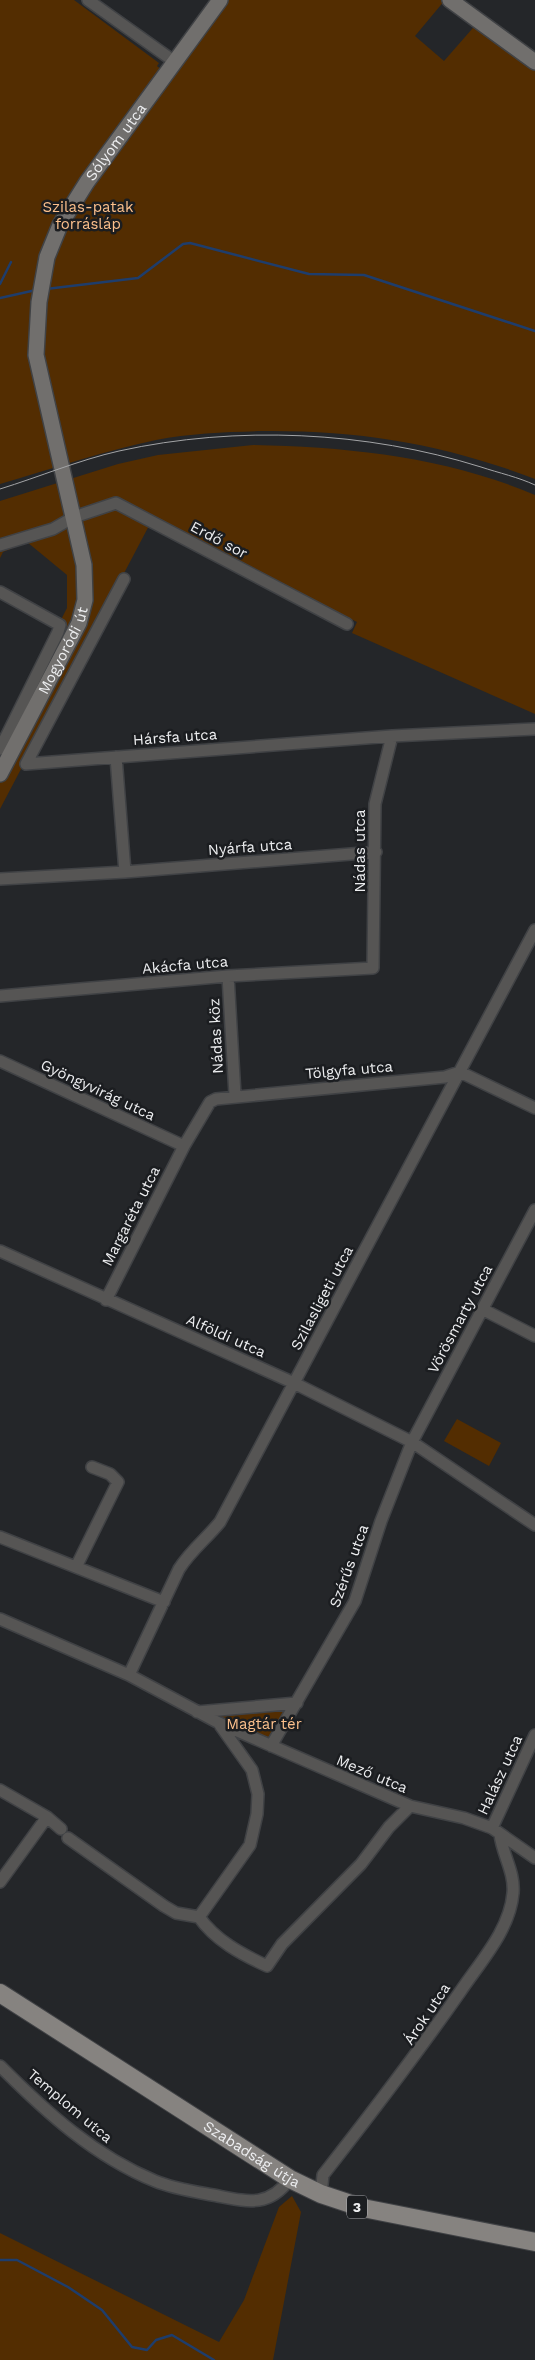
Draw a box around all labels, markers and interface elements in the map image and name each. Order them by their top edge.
street label: Sólyom utca [82,100,151,184]
park label: Szilas-patak forrásláp [42,198,134,233]
street label: Erdő sor [187,517,251,563]
street label: Mogyoródi út [34,604,92,697]
street label: Hársfa utca [132,725,218,749]
street label: Nádas utca [351,809,369,892]
street label: Nyárfa utca [207,835,293,859]
street label: Akácfa utca [141,952,229,978]
street label: Nádas köz [205,998,227,1074]
street label: Gyöngyvirág utca [38,1056,159,1125]
street label: Tölgyfa utca [304,1057,394,1083]
street label: Margaréta utca [98,1163,164,1269]
street label: Szilasligeti utca [287,1242,357,1353]
street label: Vörösmarty utca [424,1261,496,1376]
street label: Alföldi utca [184,1311,269,1362]
street label: Szérűs utca [326,1522,372,1610]
park label: Magtár tér [226,1715,302,1733]
street label: Halász utca [474,1732,527,1818]
street label: Mező utca [334,1751,411,1797]
street label: Árok utca [400,1979,454,2048]
street label: Templom utca [24,2065,116,2147]
street label: Szabadság útja [200,2117,303,2192]
road number: 3 [347,2196,367,2218]

